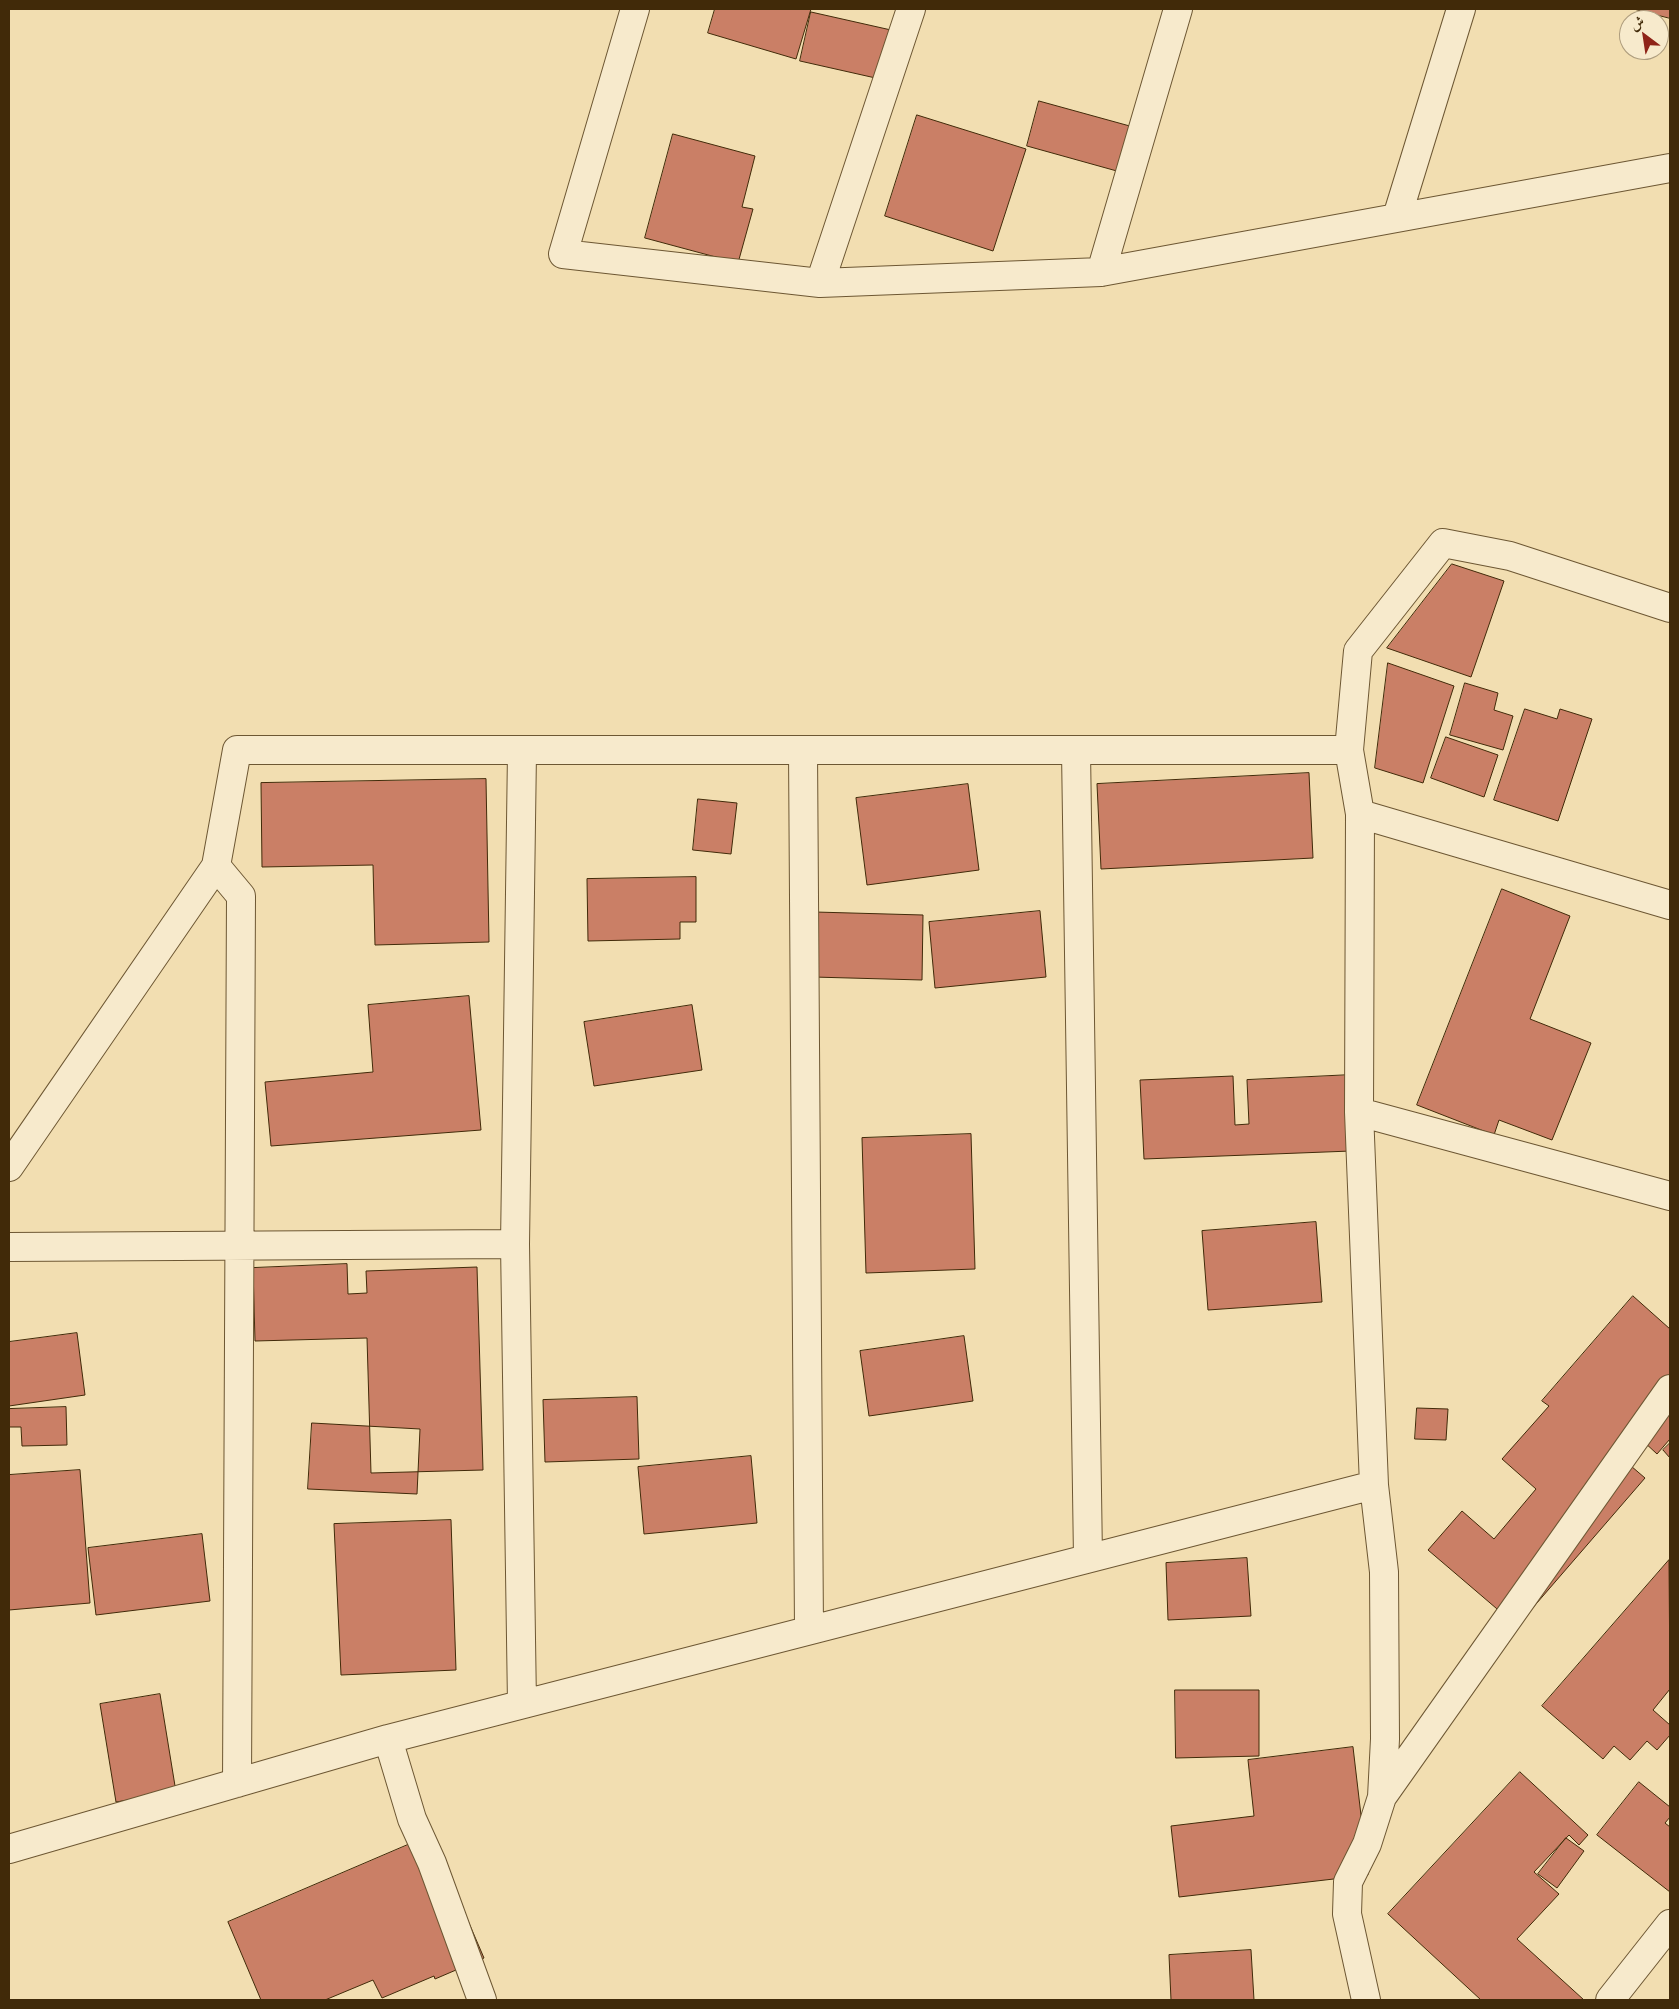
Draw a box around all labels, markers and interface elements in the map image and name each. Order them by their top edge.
north arrow [1619,10,1669,60]
text: ش [1626,11,1648,35]

